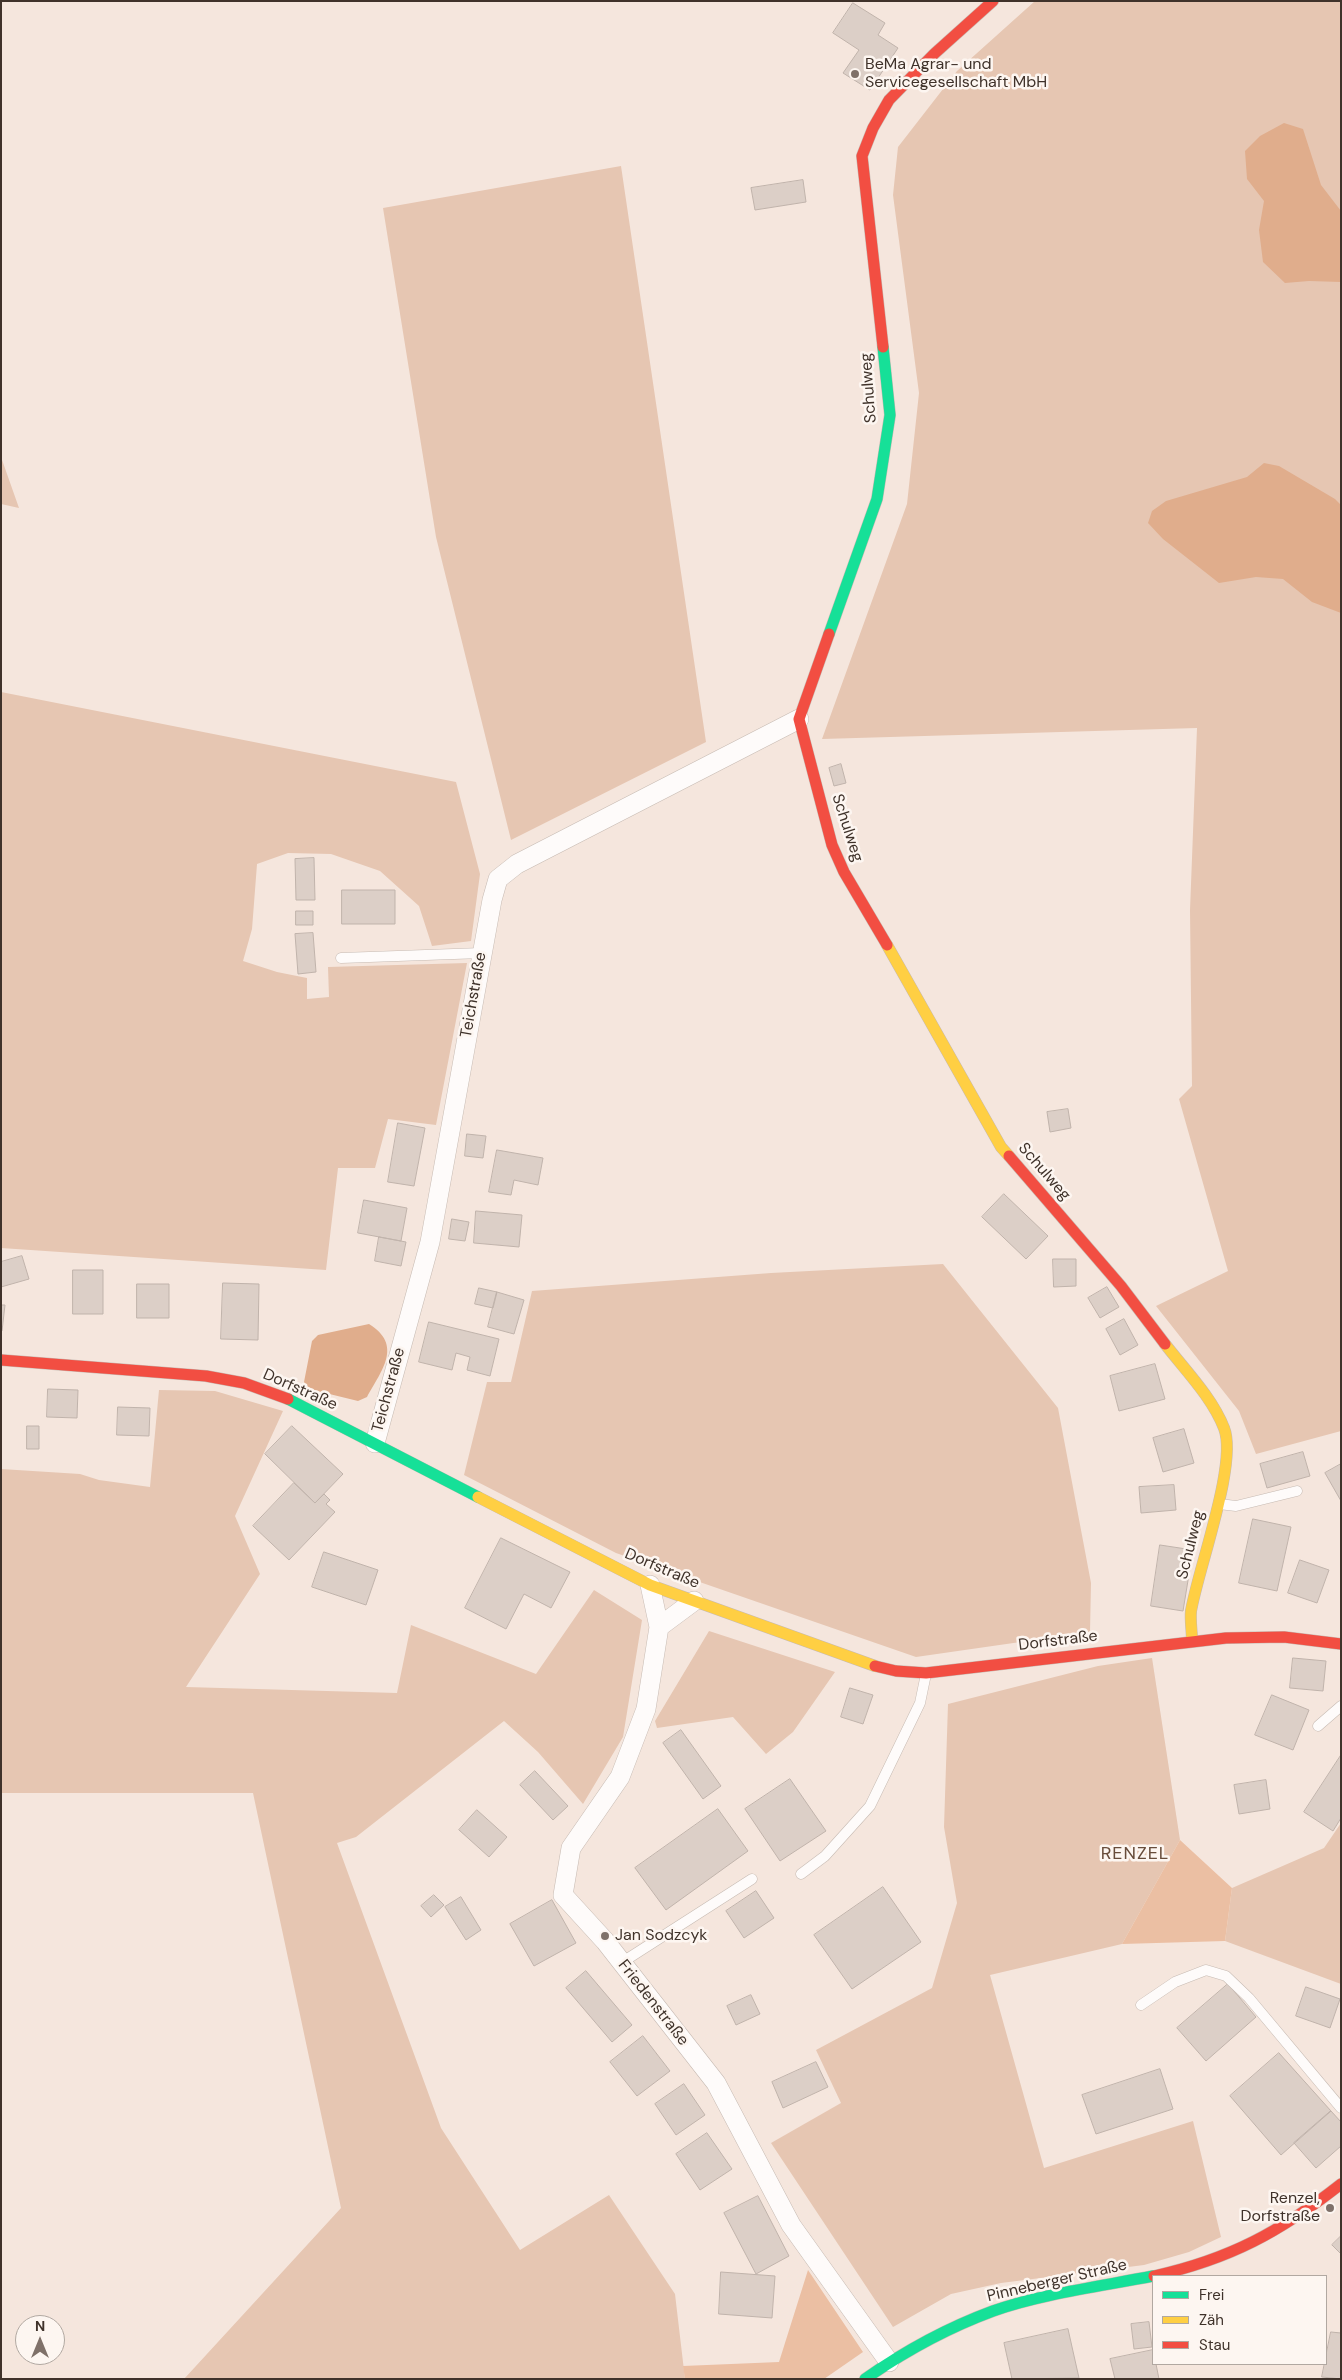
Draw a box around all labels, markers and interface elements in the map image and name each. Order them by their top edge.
place label: BeMa Agrar- und Servicegesellschaft MbH [865,55,1047,93]
marker: BeMa Agrar- und Servicegesellschaft MbH [849,68,861,80]
street label: Schulweg [857,352,881,424]
street label: Schulweg [827,792,867,864]
street label: Teichstraße [457,951,491,1039]
street label: Schulweg [1014,1139,1074,1205]
street label: Teichstraße [368,1346,410,1434]
street label: Dorfstraße [260,1365,340,1415]
street label: Schulweg [1173,1509,1209,1581]
street label: Dorfstraße [622,1545,702,1593]
street label: Dorfstraße [1017,1627,1099,1655]
district label: RENZEL [1100,1843,1170,1865]
place label: Jan Sodzcyk [615,1926,707,1946]
marker: Jan Sodzcyk [599,1930,611,1942]
street label: Friedenstraße [614,1956,692,2050]
place label: Renzel, Dorfstraße [1240,2189,1320,2227]
marker: Renzel, Dorfstraße [1324,2202,1336,2214]
street label: Pinneberger Straße [985,2256,1129,2306]
legend [1152,2275,1327,2365]
text: Frei [1199,2285,1224,2305]
text: Zäh [1199,2310,1224,2330]
north arrow [15,2315,65,2365]
text: N [35,2317,45,2335]
text: Stau [1199,2335,1230,2355]

